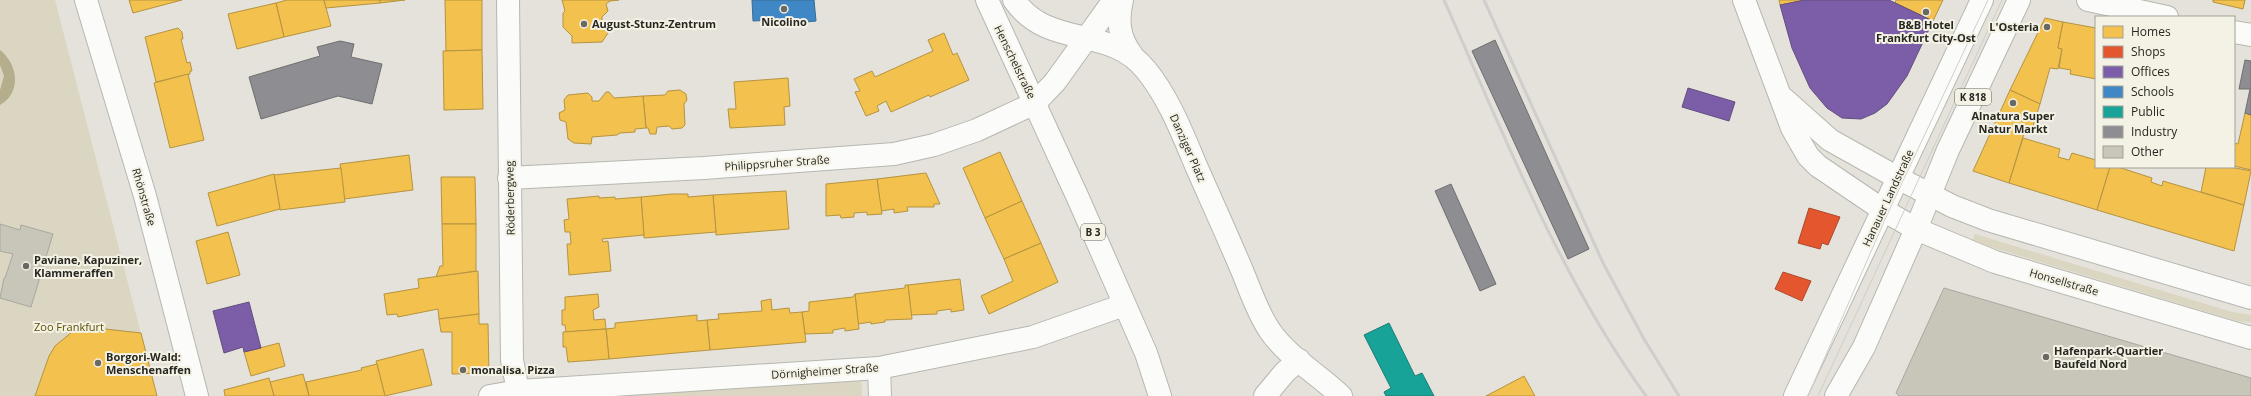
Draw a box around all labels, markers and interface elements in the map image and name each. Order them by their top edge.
marker: Nicolino [779,4,789,14]
marker: B&B Hotel Frankfurt City-Ost [1921,7,1931,17]
place label: Nicolino [761,14,807,29]
place label: August-Stunz-Zentrum [592,16,716,31]
legend [2095,16,2235,168]
place label: B&B Hotel Frankfurt City-Ost [1876,17,1976,45]
marker: August-Stunz-Zentrum [579,19,589,29]
place label: L'Osteria [1989,19,2039,34]
marker: L'Osteria [2042,22,2052,32]
street label: Henschelstraße [991,23,1040,101]
text: Homes [2131,23,2171,40]
text: Shops [2131,43,2166,60]
text: Offices [2131,63,2170,80]
text: Schools [2131,83,2174,100]
road number: K 818 [1955,89,1991,105]
marker: Alnatura Super Natur Markt [2008,98,2018,108]
text: Public [2131,103,2165,120]
place label: Alnatura Super Natur Markt [1971,108,2055,136]
street label: Danziger Platz [1167,111,1210,184]
text: Industry [2131,123,2178,140]
text: Other [2131,143,2164,160]
street label: Hanauer Landstraße [1858,147,1917,249]
street label: Philippsruher Straße [724,151,830,174]
street label: Röderbergweg [501,160,518,236]
street label: Rhönstraße [129,166,160,228]
road number: B 3 [1081,224,1105,240]
place label: Paviane, Kapuziner, Klammeraffen [34,252,142,280]
marker: Paviane, Kapuziner, Klammeraffen [21,261,31,271]
street label: Honsellstraße [2028,264,2100,299]
park label: Zoo Frankfurt [34,319,104,334]
place label: Hafenpark-Quartier Baufeld Nord [2054,343,2163,371]
place label: Borgori-Wald: Menschenaffen [106,349,191,377]
marker: Hafenpark-Quartier Baufeld Nord [2041,352,2051,362]
marker: Borgori-Wald: Menschenaffen [93,358,103,368]
street label: Dörnigheimer Straße [771,359,879,382]
place label: monalisa. Pizza [471,362,555,377]
marker: monalisa. Pizza [458,365,468,375]

